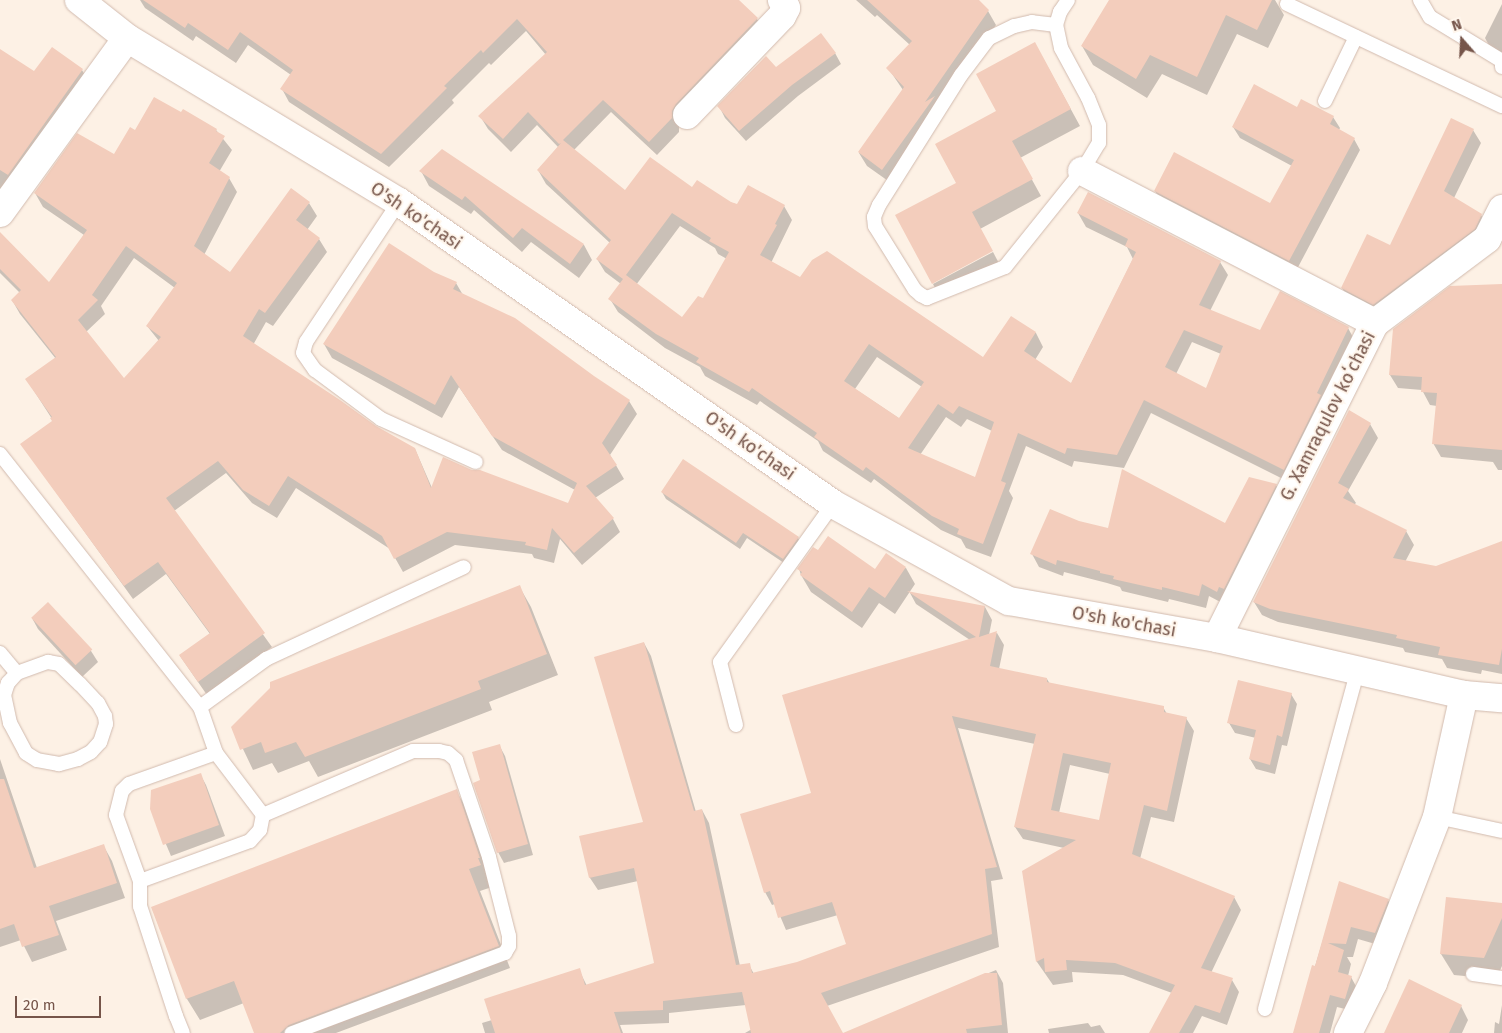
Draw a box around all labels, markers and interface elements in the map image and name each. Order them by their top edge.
north arrow [1437,15,1487,65]
text: N [1450,16,1464,35]
street label: O'sh ko'chasi [366,178,466,254]
street label: G. Xamraqulov koʻchasi [1276,328,1380,504]
street label: O'sh ko'chasi [701,407,799,485]
street label: O'sh ko'chasi [1070,602,1178,642]
scale bar [18,986,104,1018]
text: 20 m [23,996,56,1014]

